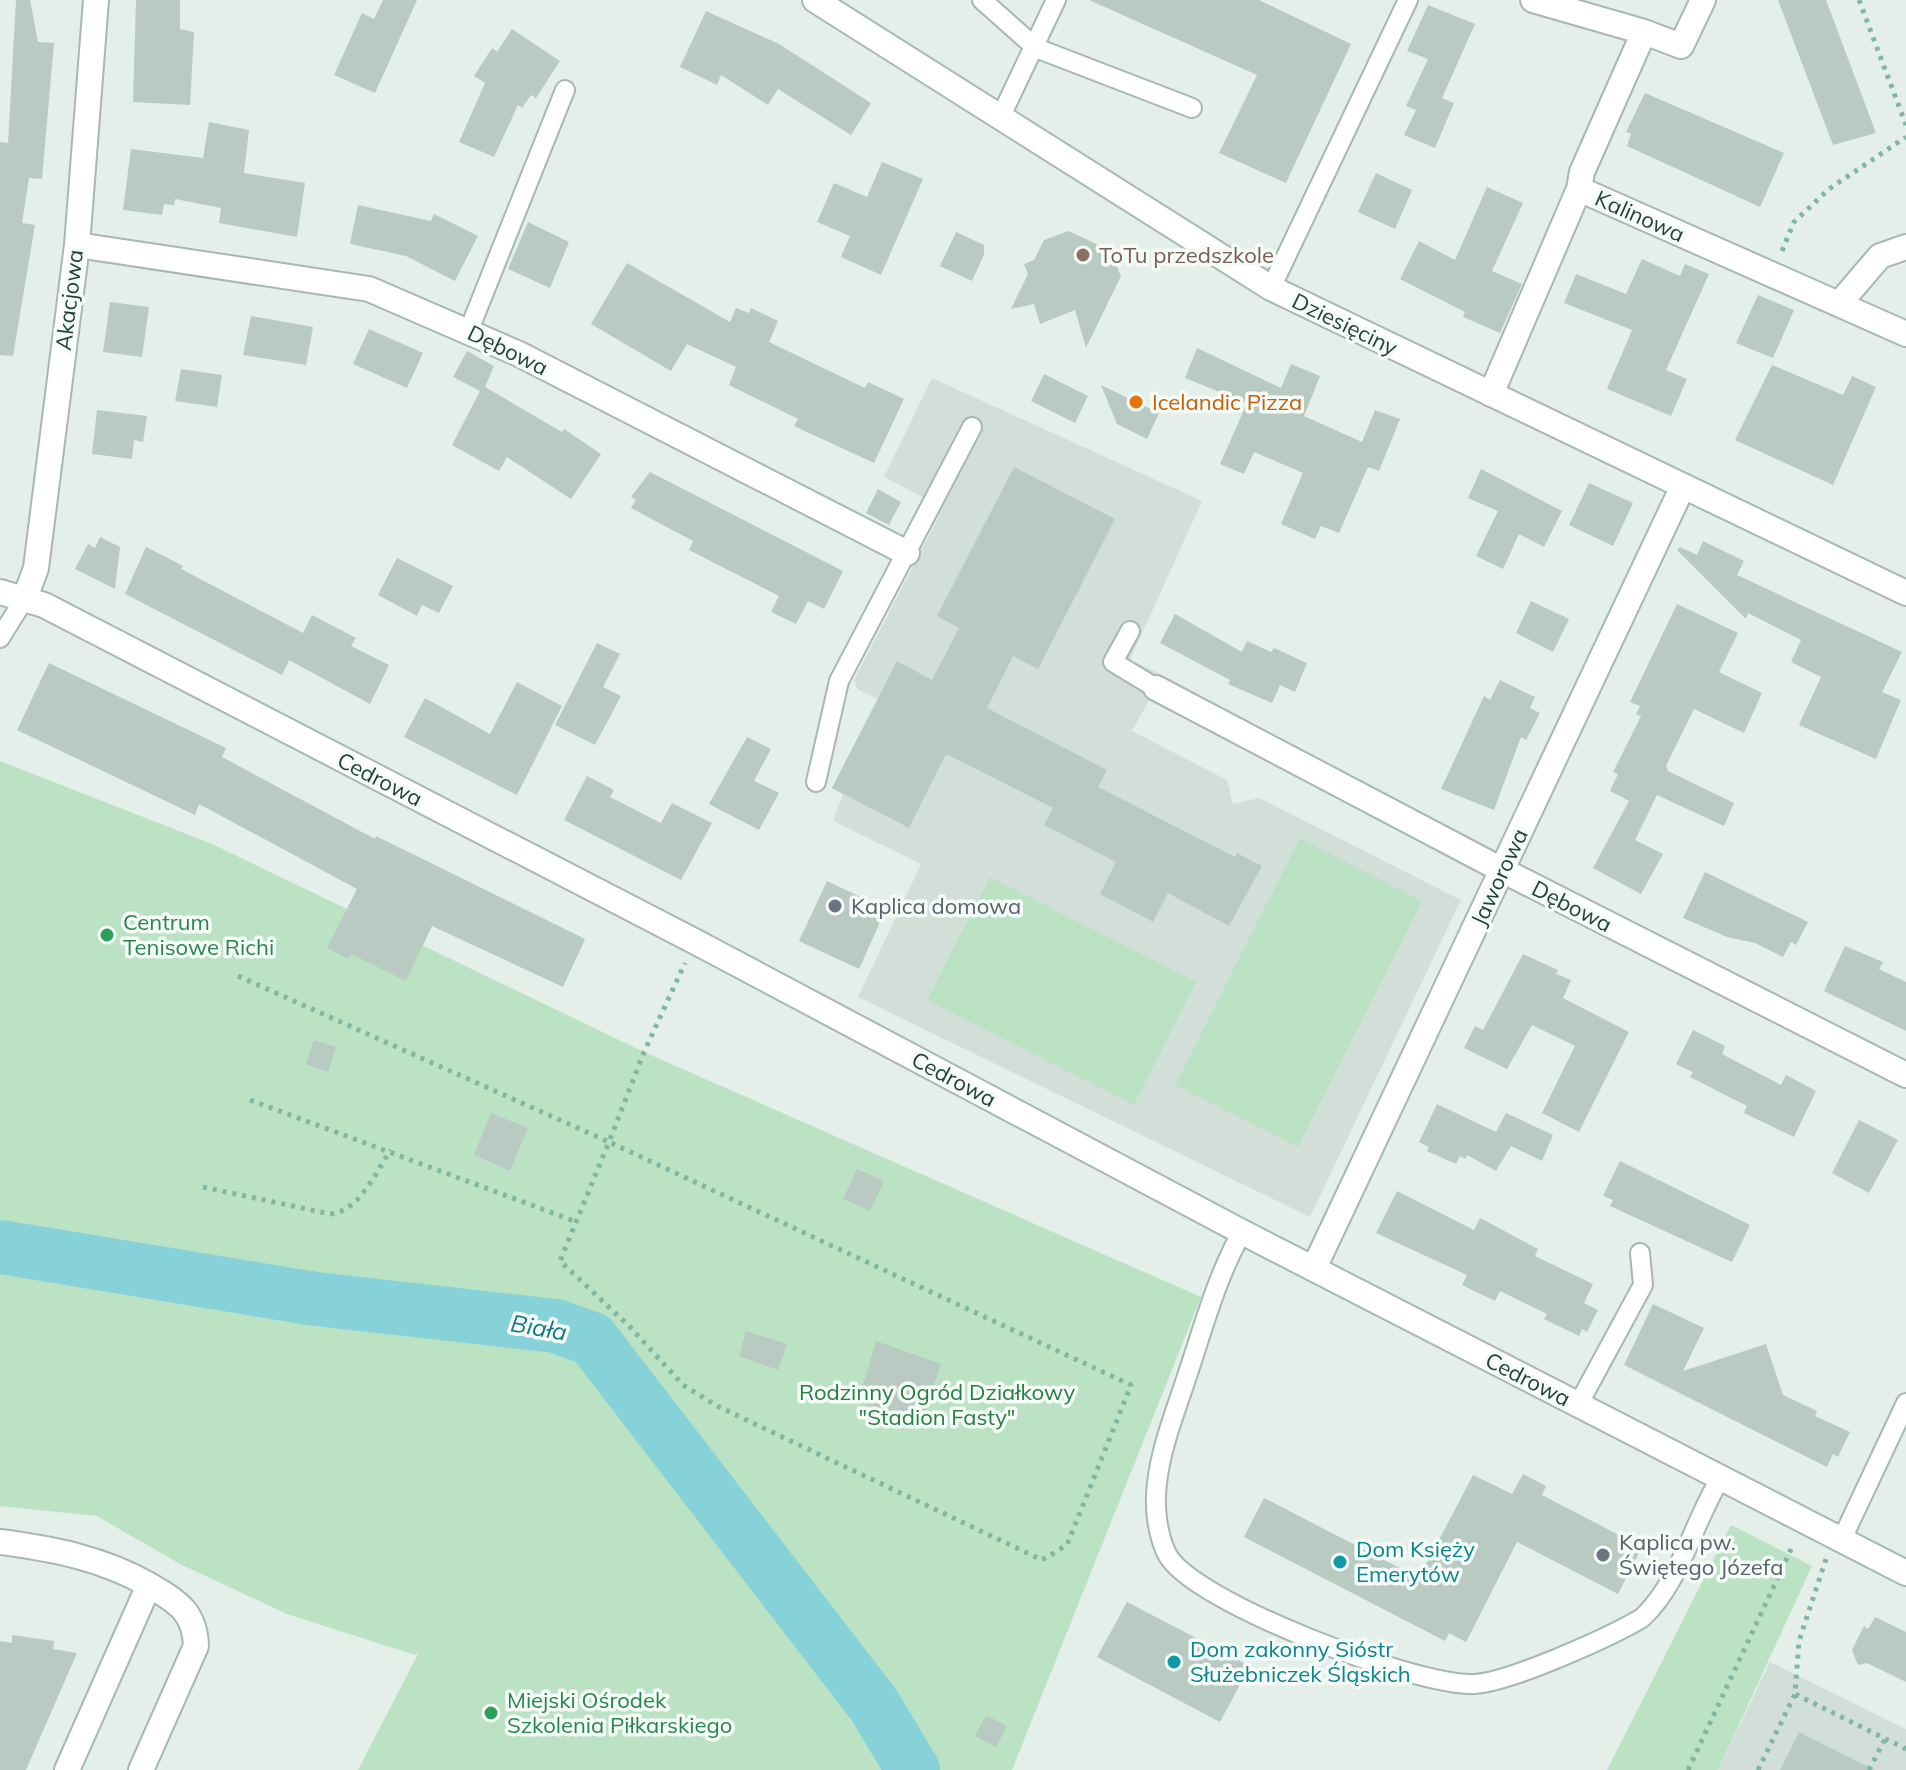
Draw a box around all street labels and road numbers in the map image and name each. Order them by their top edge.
street label: Kalinowa [1591,184,1689,248]
street label: Akacjowa [49,248,89,352]
street label: Dziesięciny [1288,286,1403,362]
street label: Dębowa [463,319,553,381]
street label: Cedrowa [333,746,427,812]
street label: Jaworowa [1464,824,1534,930]
street label: Dębowa [1527,874,1617,938]
street label: Cedrowa [907,1045,1001,1113]
street label: Cedrowa [1481,1346,1575,1412]

